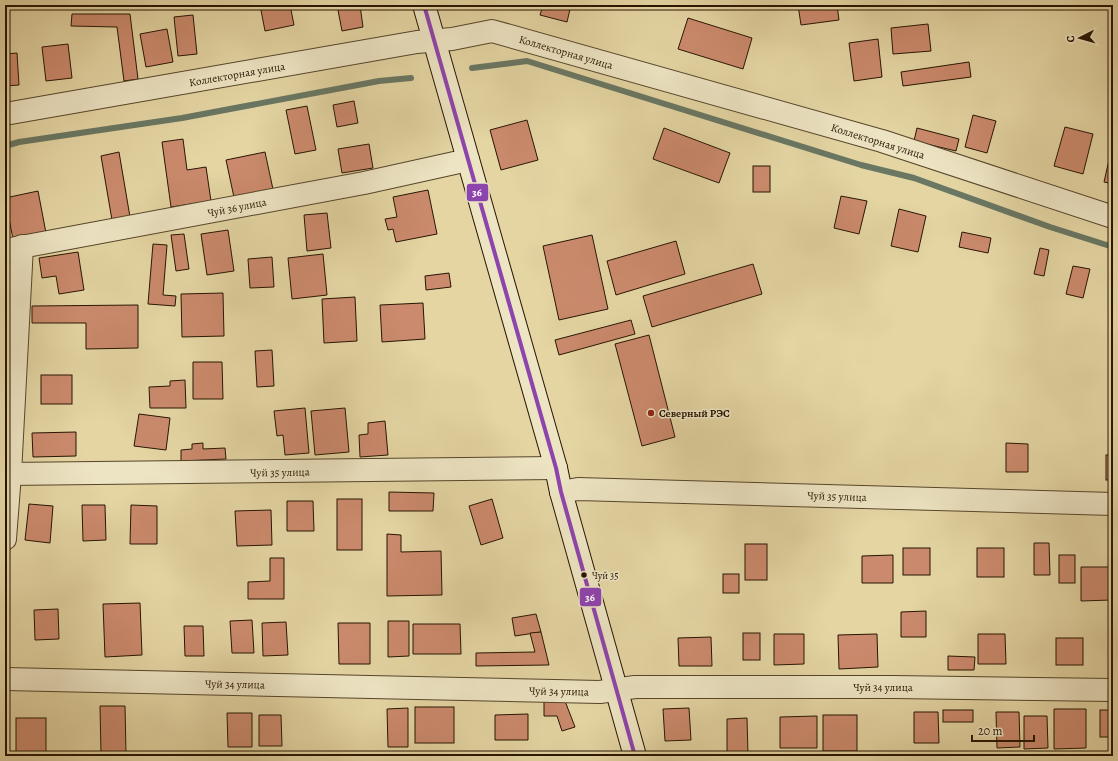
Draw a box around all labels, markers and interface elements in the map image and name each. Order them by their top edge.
north arrow [1060,18,1100,58]
street label: Коллекторная улица [517,32,616,73]
text: С [1063,35,1078,43]
street label: Коллекторная улица [188,59,287,90]
street label: Коллекторная улица [829,120,927,163]
line badge: 36 [466,183,489,202]
text: 36 [472,185,482,200]
street label: Чуй 36 улица [206,194,269,221]
place label: Северный РЭС [659,406,730,421]
marker: Северный РЭС [646,408,656,418]
street label: Чуй 35 улица [250,464,311,481]
street label: Чуй 35 улица [807,488,868,505]
place label: Чуй 35 [592,569,619,582]
marker: Чуй 35 [579,570,589,580]
line badge: 36 [579,587,602,607]
text: 36 [585,590,595,605]
street label: Чуй 34 улица [205,676,266,693]
street label: Чуй 34 улица [853,680,914,695]
street label: Чуй 34 улица [529,683,590,700]
scale bar [972,717,1034,743]
text: 20 m [978,723,1002,739]

